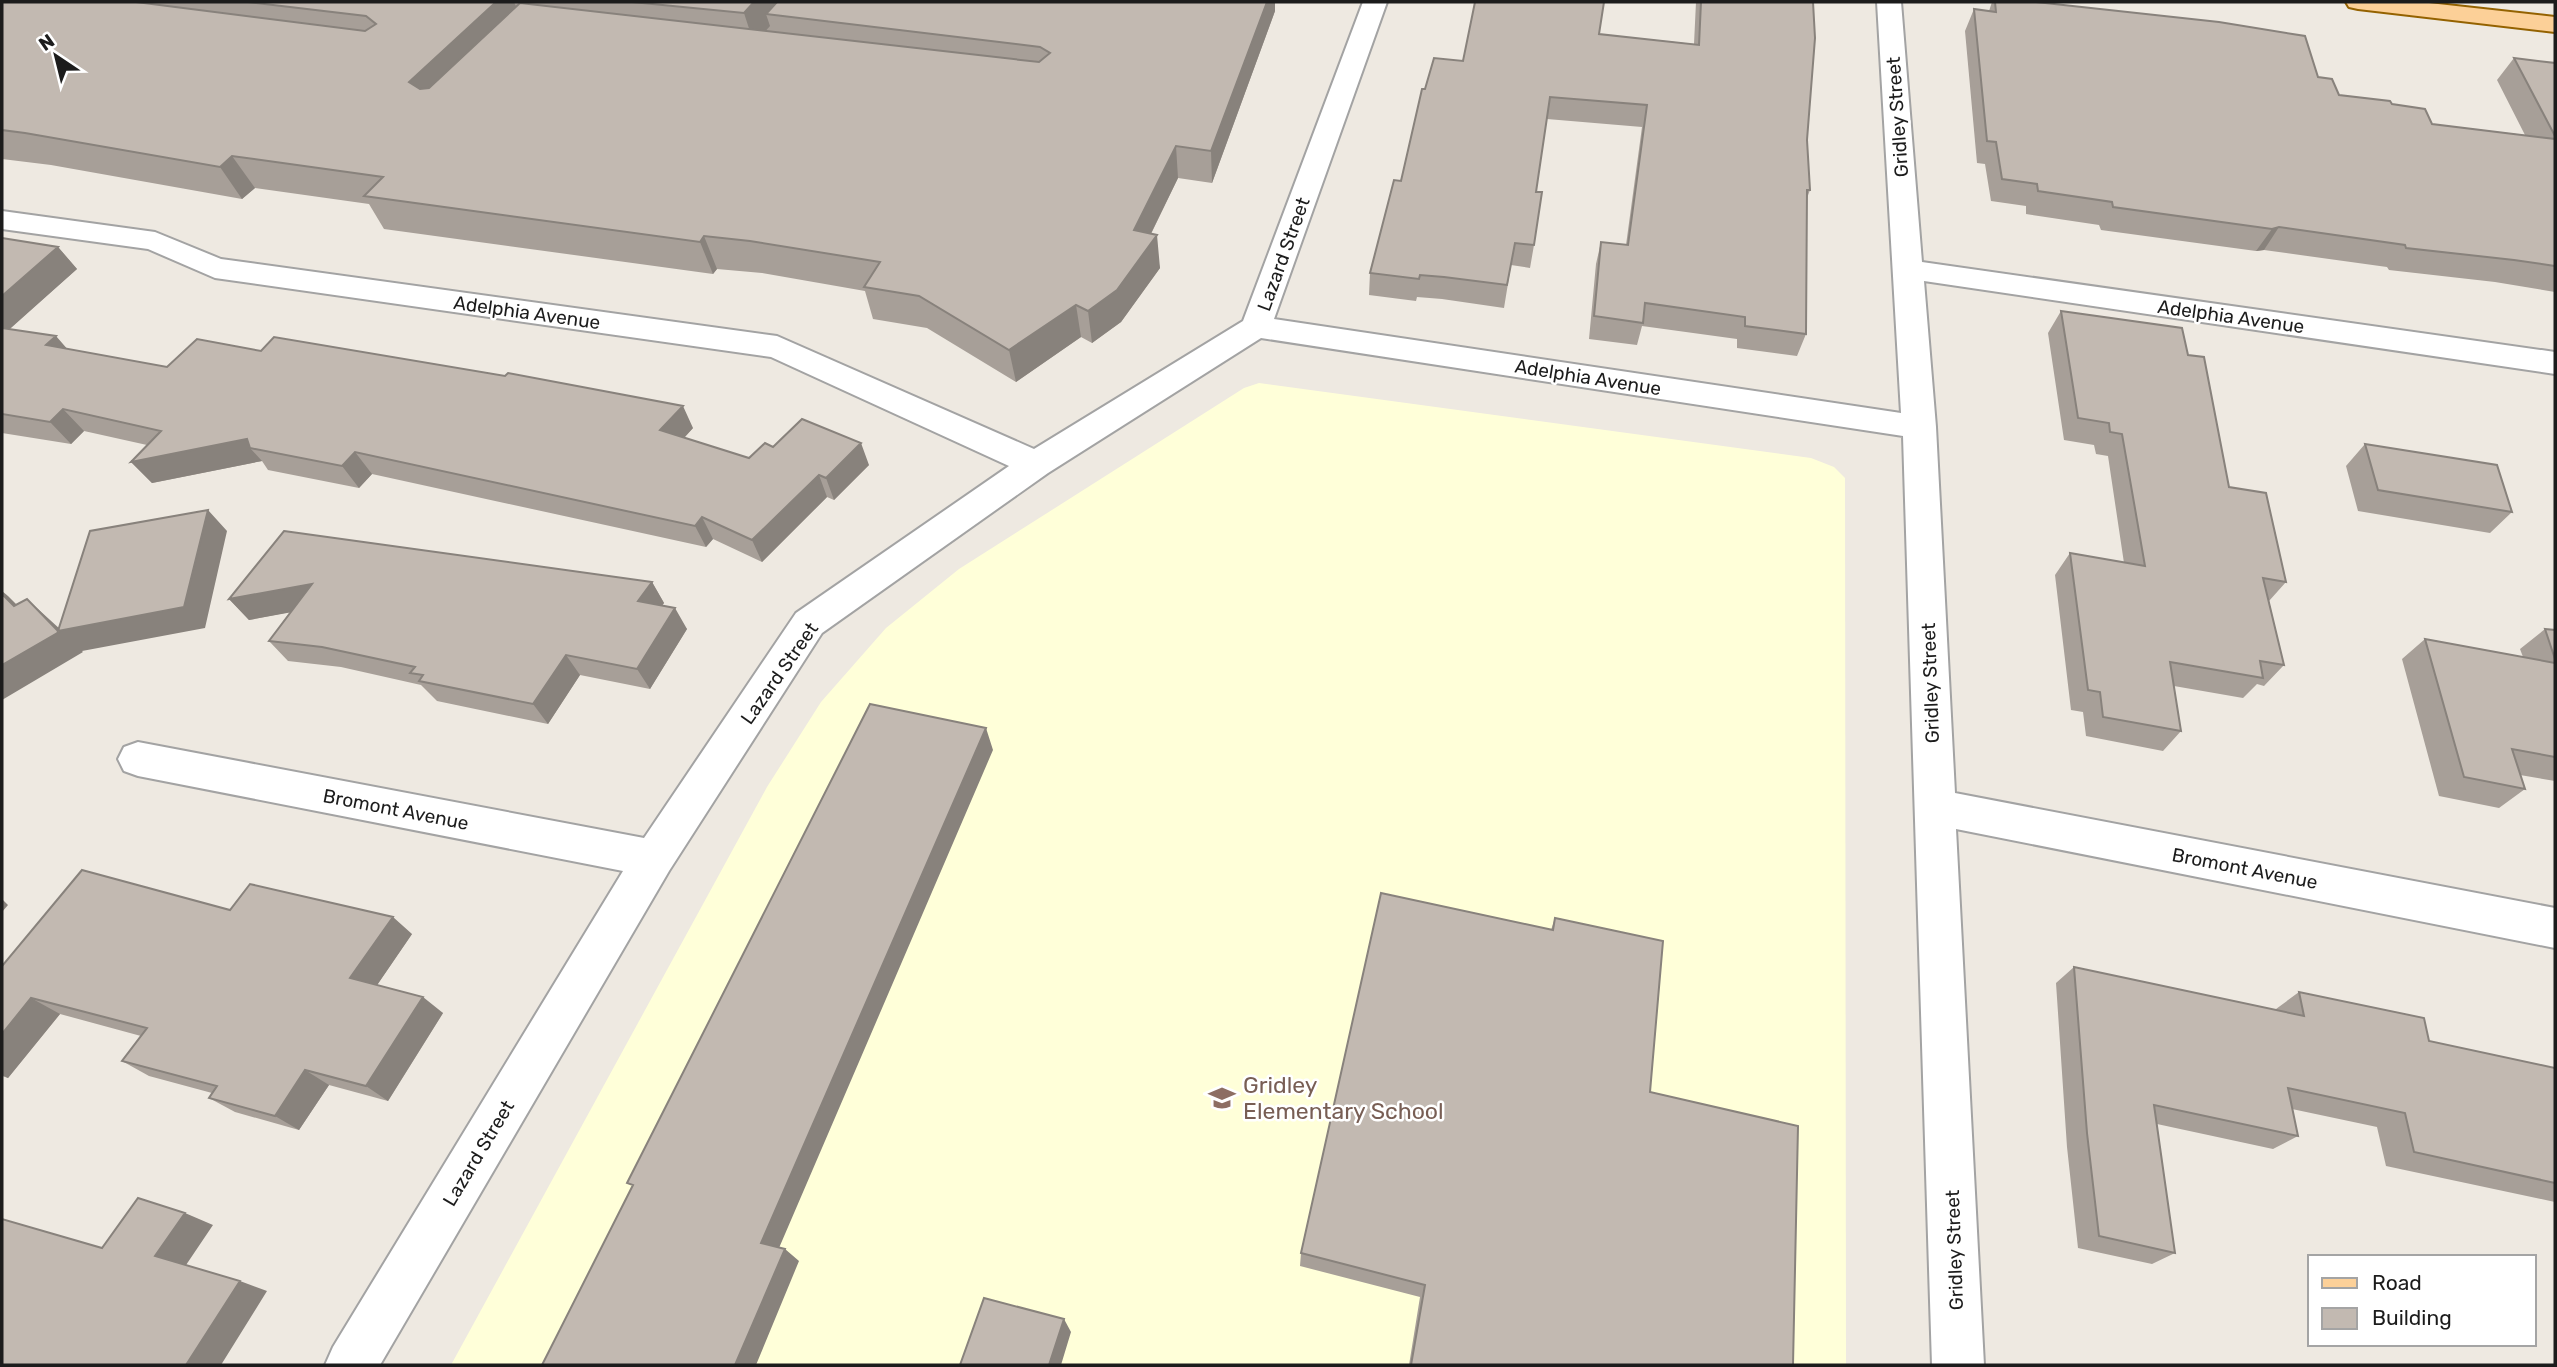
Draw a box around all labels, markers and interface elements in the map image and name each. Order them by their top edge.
north arrow [21,21,91,91]
text: N [34,29,59,56]
street label: Gridley Street [1882,55,1913,178]
street label: Lazard Street [1252,194,1315,314]
street label: Adelphia Avenue [452,291,602,334]
street label: Adelphia Avenue [2156,295,2306,338]
street label: Adelphia Avenue [1513,355,1663,400]
street label: Lazard Street [736,617,823,729]
street label: Gridley Street [1917,622,1944,744]
street label: Bromont Avenue [321,784,471,835]
street label: Bromont Avenue [2170,843,2320,894]
place label: Gridley Elementary School [1243,1071,1444,1125]
school or university icon: Gridley Elementary School [1207,1083,1237,1113]
street label: Lazard Street [438,1096,519,1210]
street label: Gridley Street [1941,1189,1968,1311]
legend [2308,1255,2536,1346]
text: Road [2372,1270,2422,1295]
text: Building [2372,1305,2452,1330]

